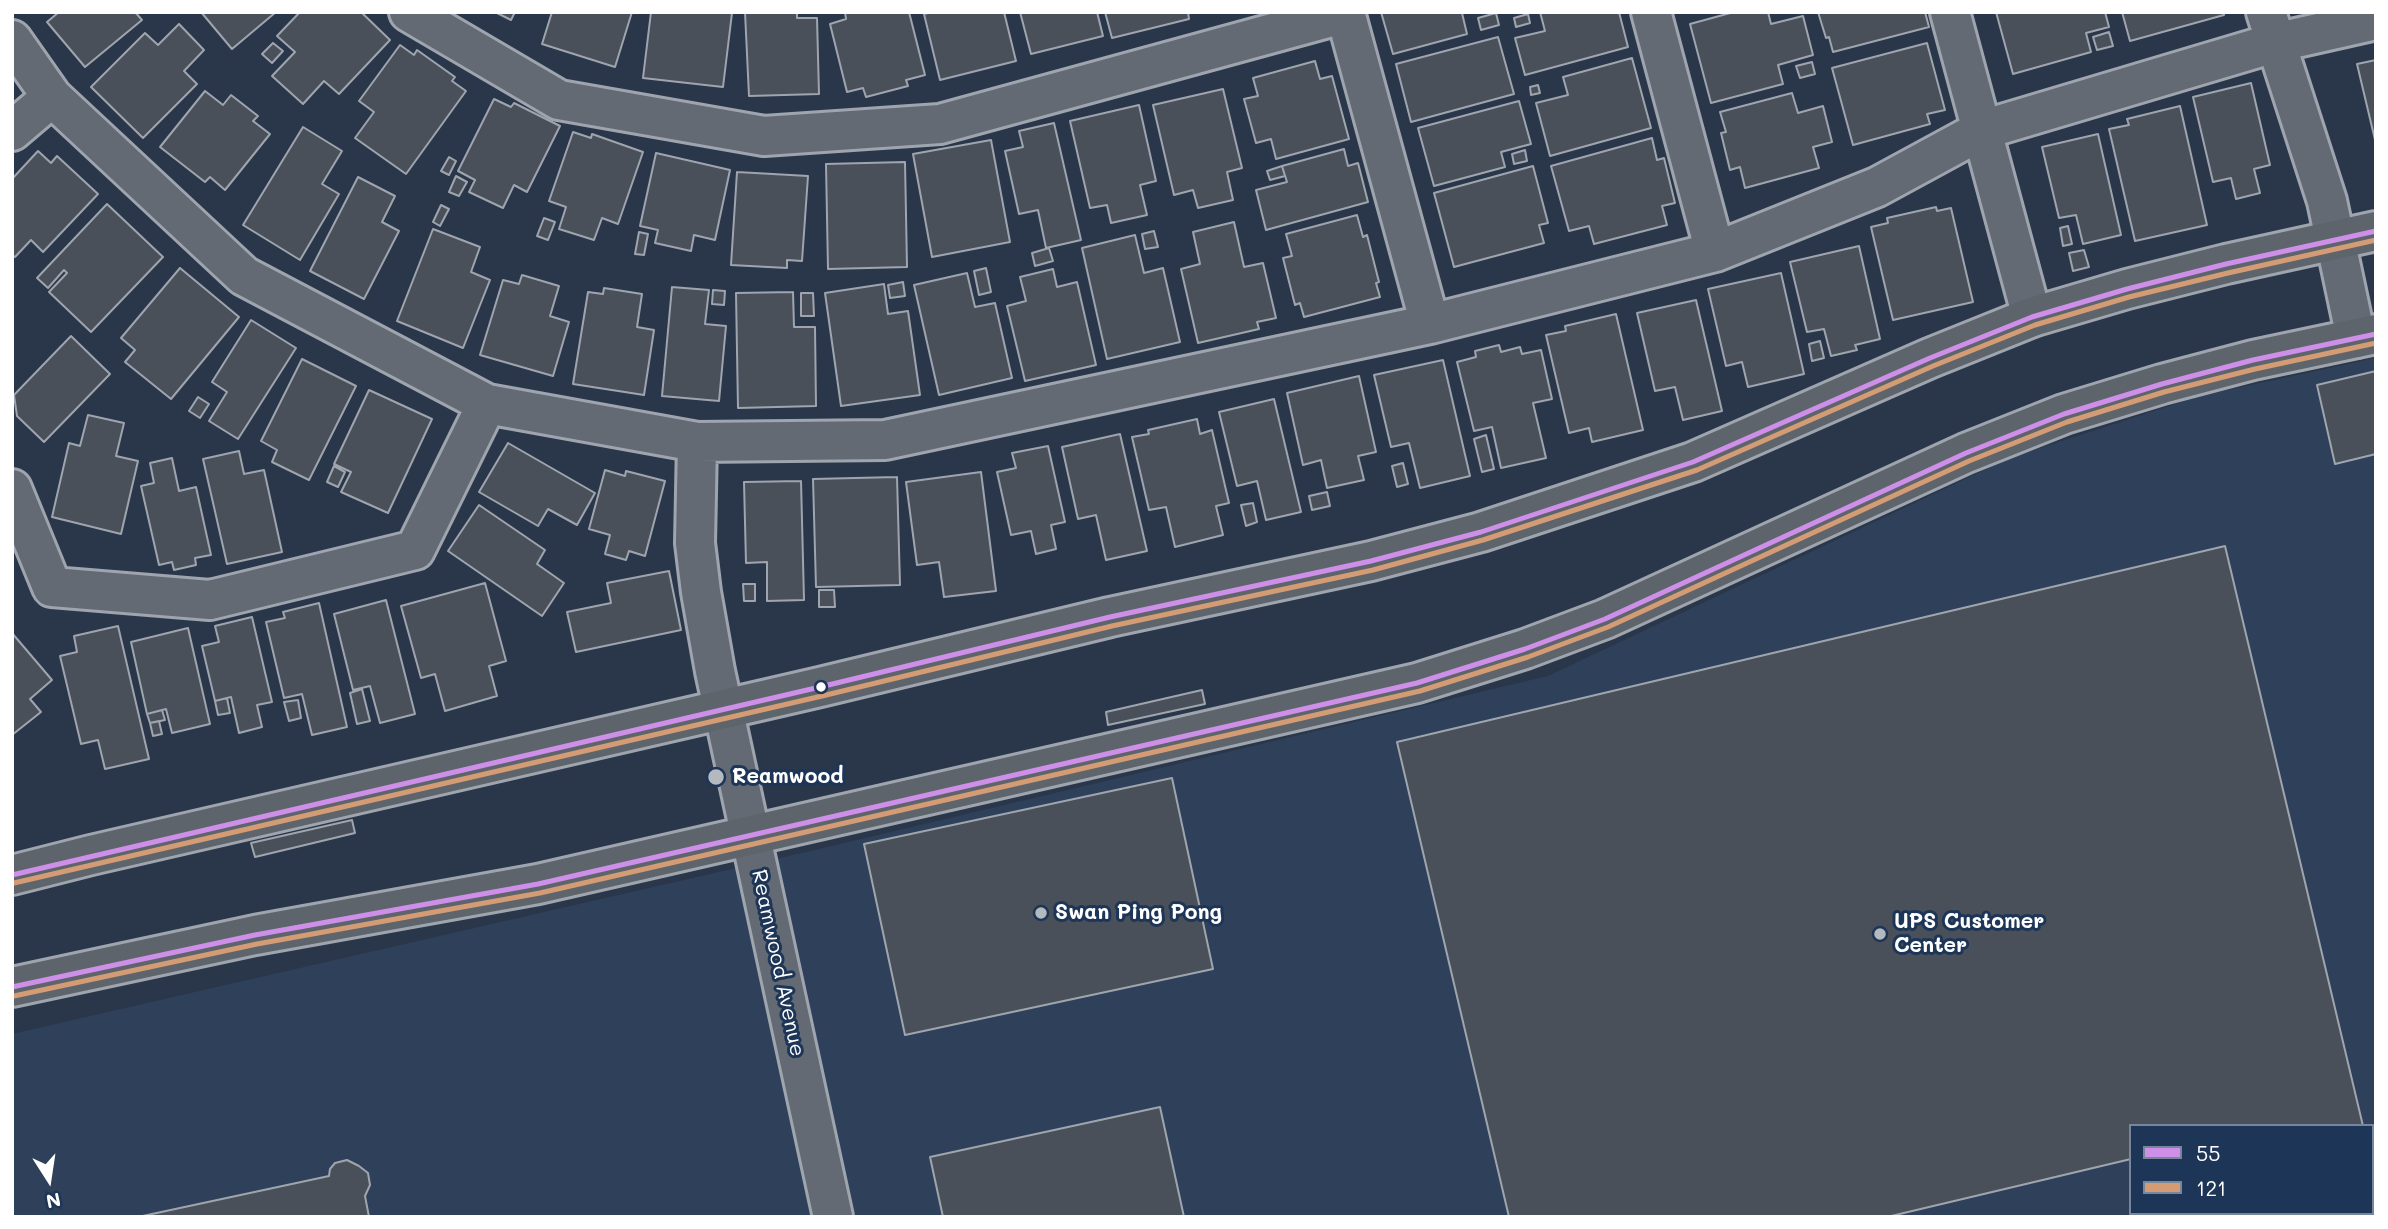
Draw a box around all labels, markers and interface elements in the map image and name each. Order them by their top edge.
unlabelled marker [814,680,828,694]
place label: Reamwood [732,764,844,790]
marker: Reamwood [706,767,726,787]
street label: Reamwood Avenue [746,867,810,1059]
place label: Swan Ping Pong [1055,900,1222,926]
marker: Swan Ping Pong [1033,905,1049,921]
place label: UPS Customer Center [1894,909,2044,959]
marker: UPS Customer Center [1872,926,1888,942]
legend [2129,1124,2374,1215]
text: 55 [2196,1139,2221,1166]
north arrow [14,1145,84,1215]
text: 121 [2196,1174,2226,1201]
text: N [44,1187,63,1215]

